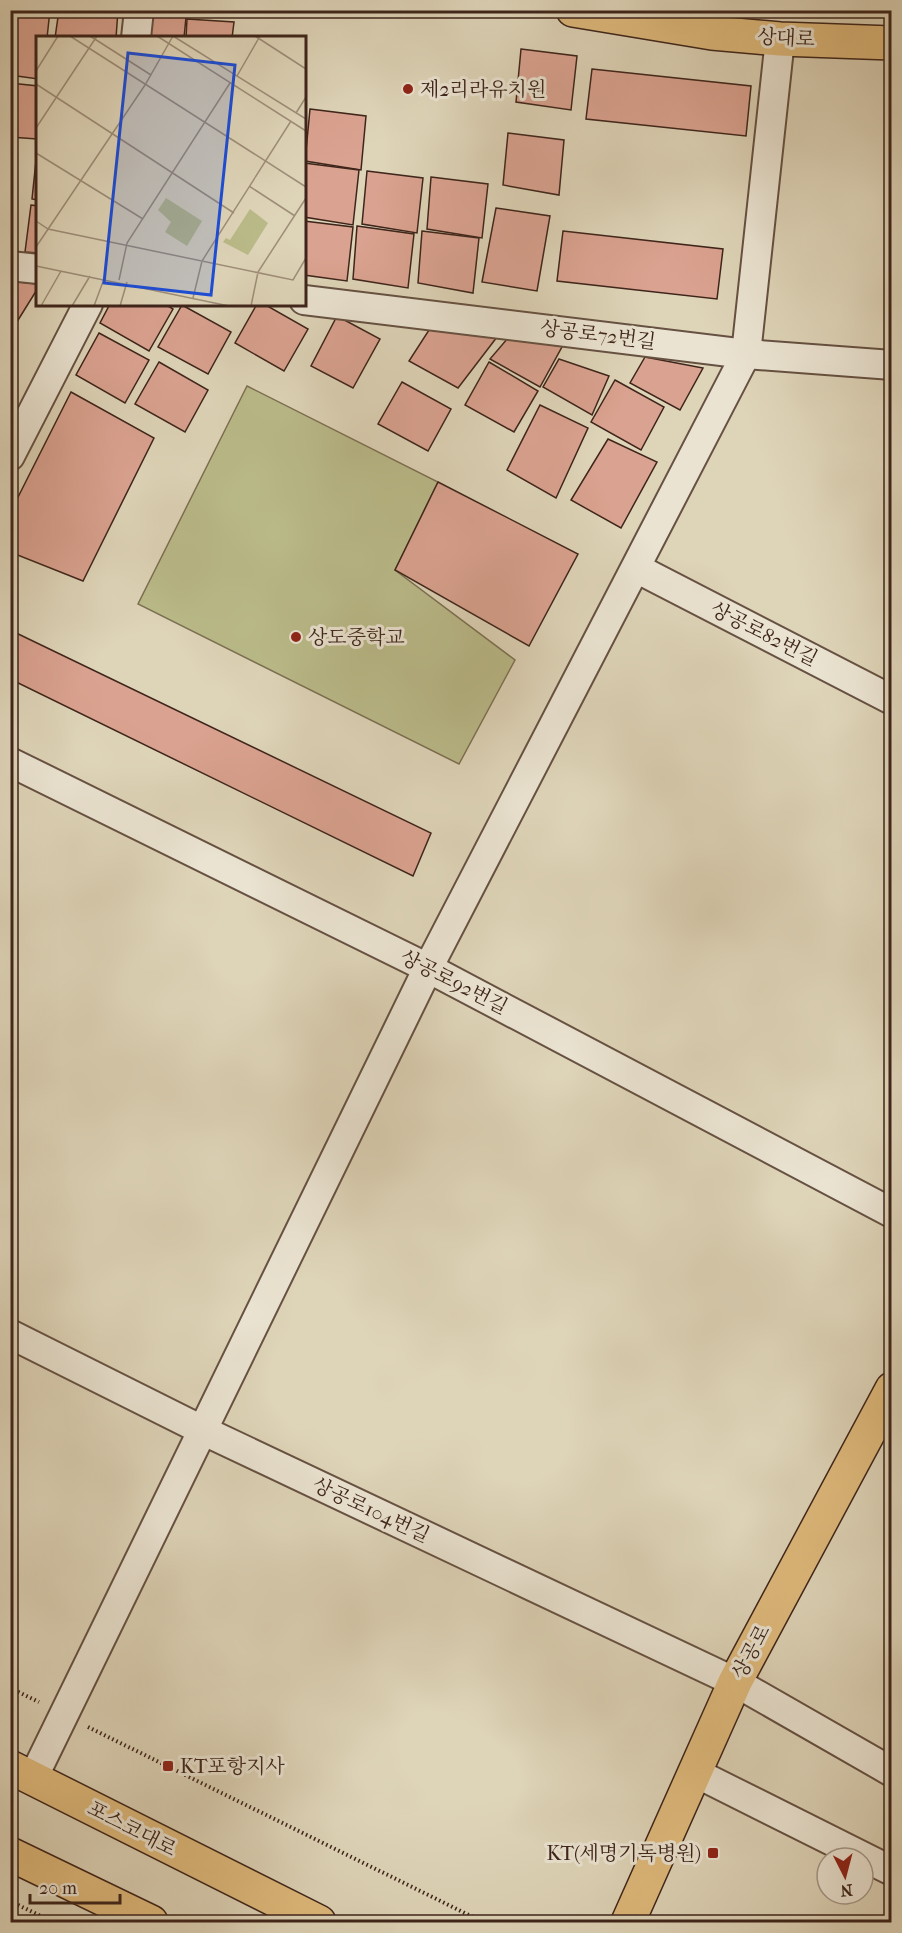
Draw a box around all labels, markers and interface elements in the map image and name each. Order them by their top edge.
street label: 상대로 [756,25,816,51]
inset map [36,36,306,306]
place label: 제2리라유치원 [420,78,546,101]
marker: 제2리라유치원 [401,82,415,96]
street label: 상공로72번길 [539,316,657,354]
street label: 상공로82번길 [707,597,821,671]
place label: 상도중학교 [308,626,405,649]
marker: 상도중학교 [289,630,303,644]
street label: 상공로92번길 [396,945,512,1019]
street label: 상공로104번길 [309,1473,433,1547]
street label: 상공로 [727,1621,775,1683]
place label: KT포항지사 [180,1755,285,1778]
marker: KT포항지사 [161,1759,175,1773]
street label: 포스코대로 [84,1797,180,1861]
place label: KT(세명기독병원) [546,1842,701,1865]
marker: KT(세명기독병원) [706,1846,720,1860]
north arrow [815,1846,875,1906]
scale bar [30,1867,120,1905]
text: 20 m [39,1878,77,1899]
text: N [839,1880,854,1901]

